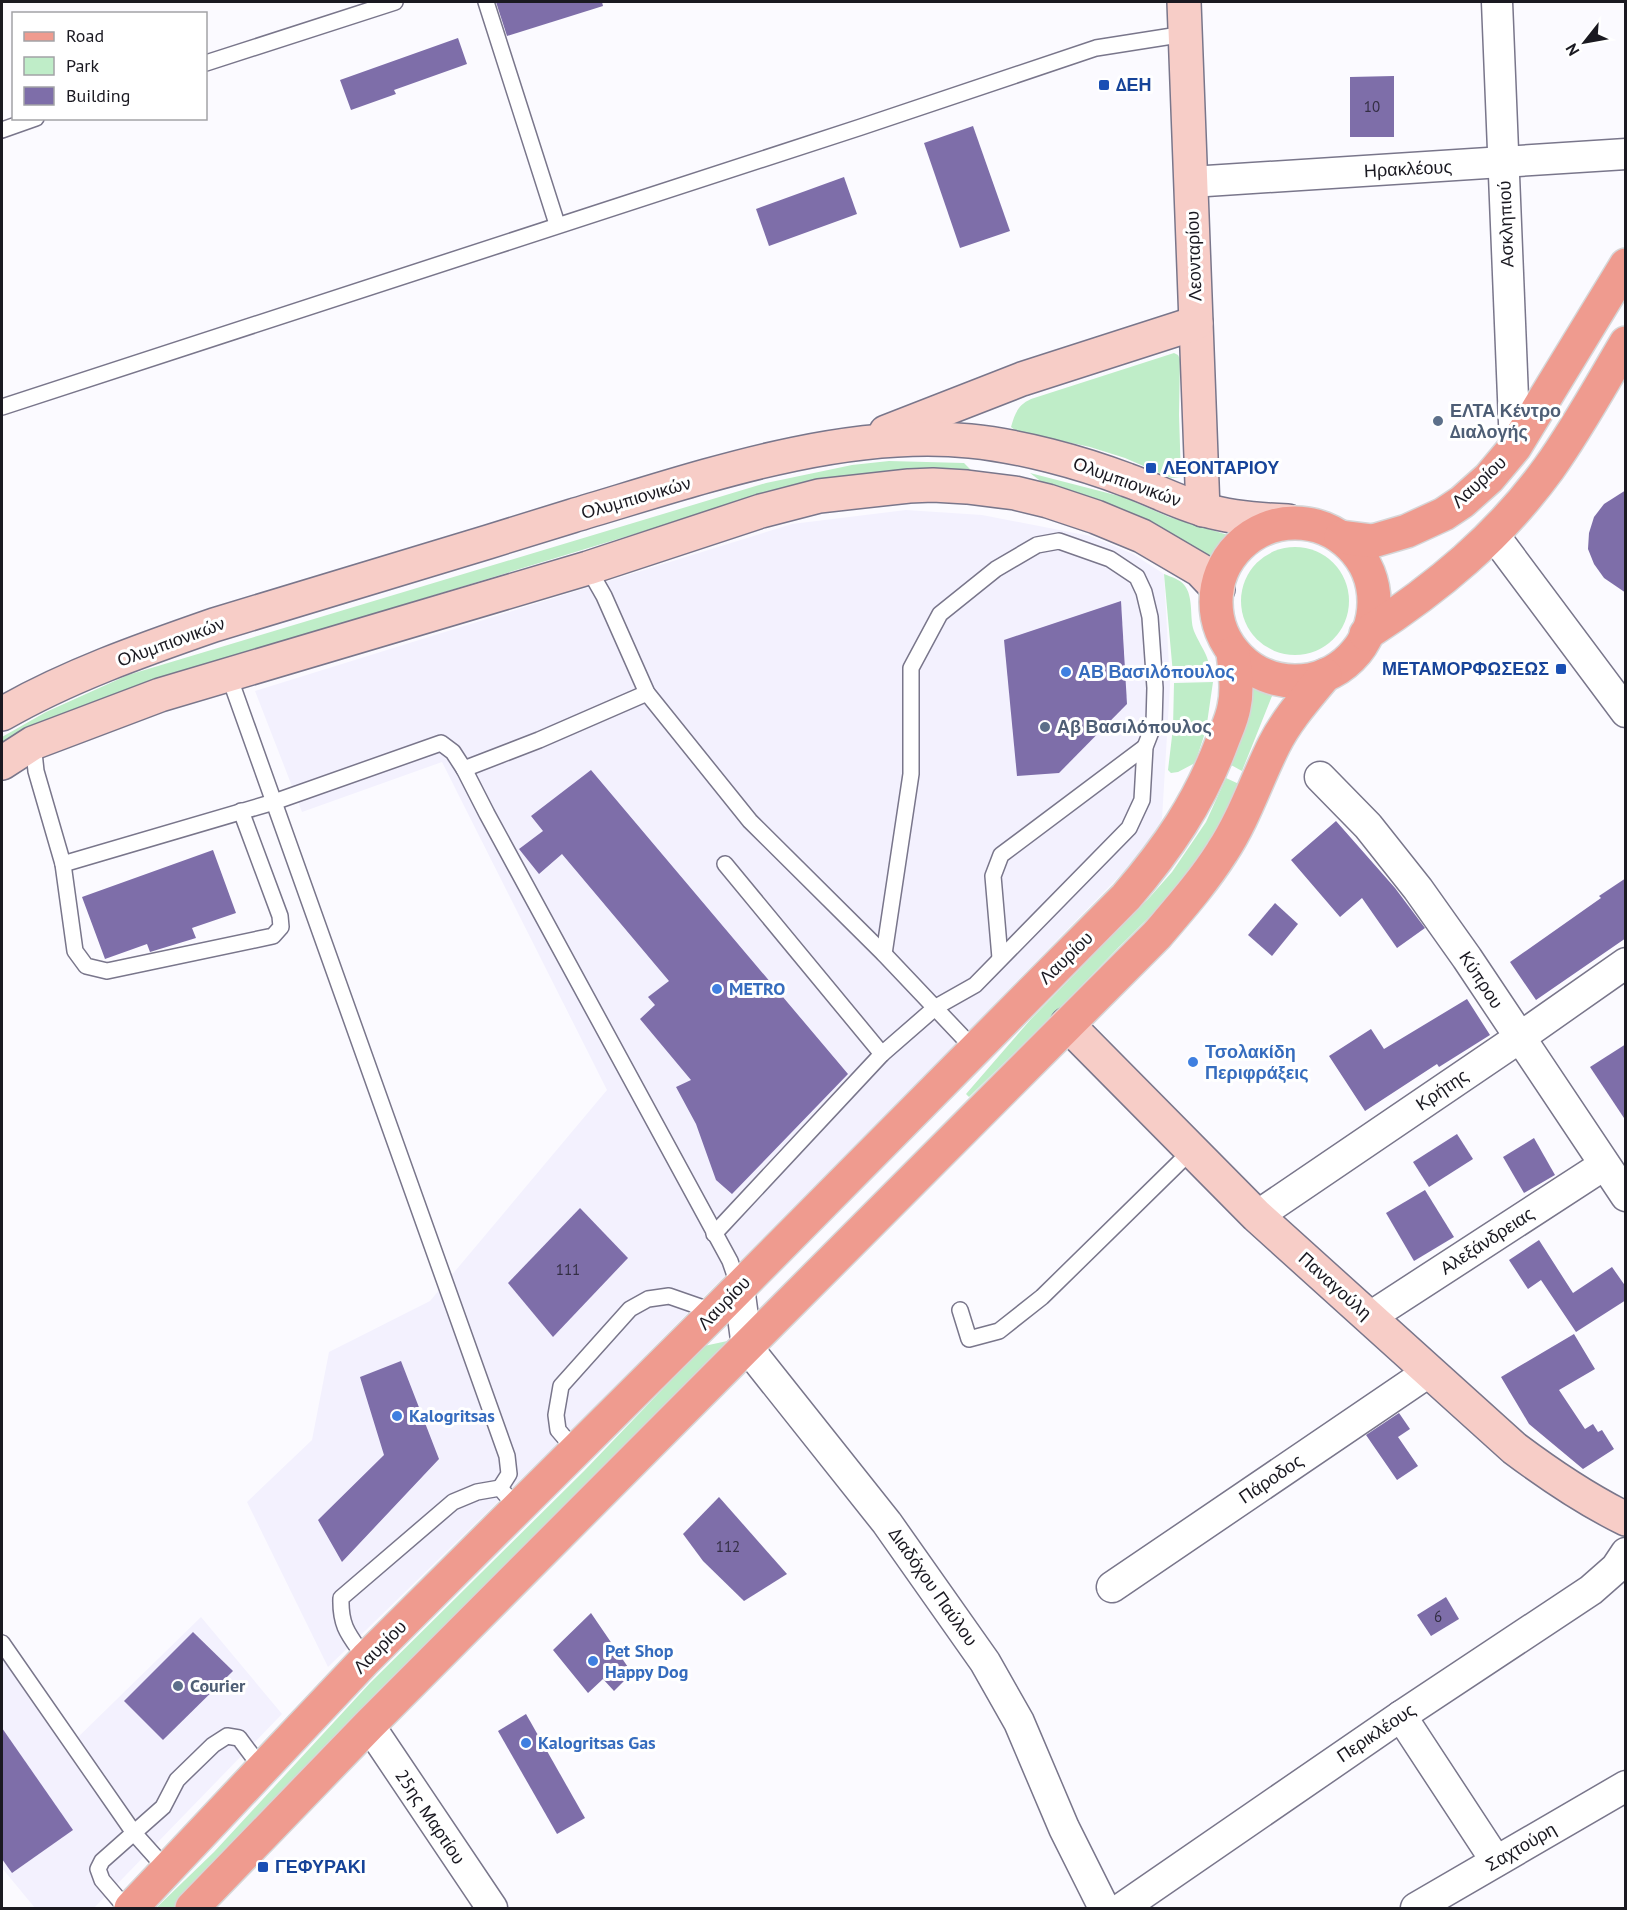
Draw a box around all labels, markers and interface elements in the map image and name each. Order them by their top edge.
legend [12,12,207,120]
north arrow [1555,12,1615,72]
text: Road [66,24,104,47]
text: N [1561,40,1583,59]
text: Park [66,54,99,77]
place label: ΔΕΗ [1116,73,1152,96]
marker: ΔΕΗ [1097,78,1111,92]
text: Building [66,84,130,107]
house number: 10 [1364,97,1380,116]
street label: Ηρακλέους [1363,155,1453,182]
street label: Ασκληπιού [1492,180,1519,268]
street label: Λεονταρίου [1180,210,1207,302]
place label: ΕΛΤΑ Κέντρο Διαλογής [1450,399,1561,443]
marker: ΕΛΤΑ Κέντρο Διαλογής [1431,414,1445,428]
street label: Ολυμπιονικών [1070,451,1184,512]
street label: Λαυρίου [1447,451,1511,513]
place label: ΛΕΟΝΤΑΡΙΟΥ [1163,456,1279,479]
marker: ΛΕΟΝΤΑΡΙΟΥ [1144,461,1158,475]
street label: Ολυμπιονικών [578,471,693,524]
street label: Ολυμπιονικών [114,611,228,672]
place label: ΜΕΤΑΜΟΡΦΩΣΕΩΣ [1382,657,1549,680]
place label: ΑΒ Βασιλόπουλος [1078,660,1235,683]
marker: ΜΕΤΑΜΟΡΦΩΣΕΩΣ [1554,662,1568,676]
marker: ΑΒ Βασιλόπουλος [1059,665,1073,679]
place label: Αβ Βασιλόπουλος [1057,715,1212,738]
marker: Αβ Βασιλόπουλος [1038,720,1052,734]
street label: Λαυρίου [1034,926,1098,989]
street label: Κύπρου [1454,947,1508,1013]
place label: METRO [729,977,785,1000]
marker: METRO [710,982,724,996]
place label: Τσολακίδη Περιφράξεις [1205,1040,1309,1084]
marker: Τσολακίδη Περιφράξεις [1186,1055,1200,1069]
street label: Κρήτης [1411,1064,1472,1115]
street label: Αλεξάνδρειας [1435,1202,1538,1279]
street label: Παναγούλη [1294,1247,1377,1325]
house number: 111 [556,1260,580,1279]
street label: Λαυρίου [692,1271,755,1335]
place label: Kalogritsas [409,1404,495,1427]
marker: Kalogritsas [390,1409,404,1423]
street label: Πάροδος [1234,1449,1307,1508]
street label: Διαδόχου Παύλου [884,1523,983,1651]
house number: 112 [716,1537,740,1556]
house number: 6 [1434,1607,1442,1626]
street label: Λαυρίου [348,1615,411,1678]
place label: Pet Shop Happy Dog [605,1639,688,1683]
marker: Pet Shop Happy Dog [586,1654,600,1668]
place label: Courier [190,1674,246,1697]
marker: Courier [171,1679,185,1693]
street label: Περικλέους [1332,1698,1420,1767]
place label: Kalogritsas Gas [538,1731,656,1754]
marker: Kalogritsas Gas [519,1736,533,1750]
street label: 25ης Μαρτίου [390,1765,471,1869]
street label: Σαχτούρη [1481,1817,1560,1876]
place label: ΓΕΦΥΡΑΚΙ [275,1855,366,1878]
marker: ΓΕΦΥΡΑΚΙ [256,1860,270,1874]

